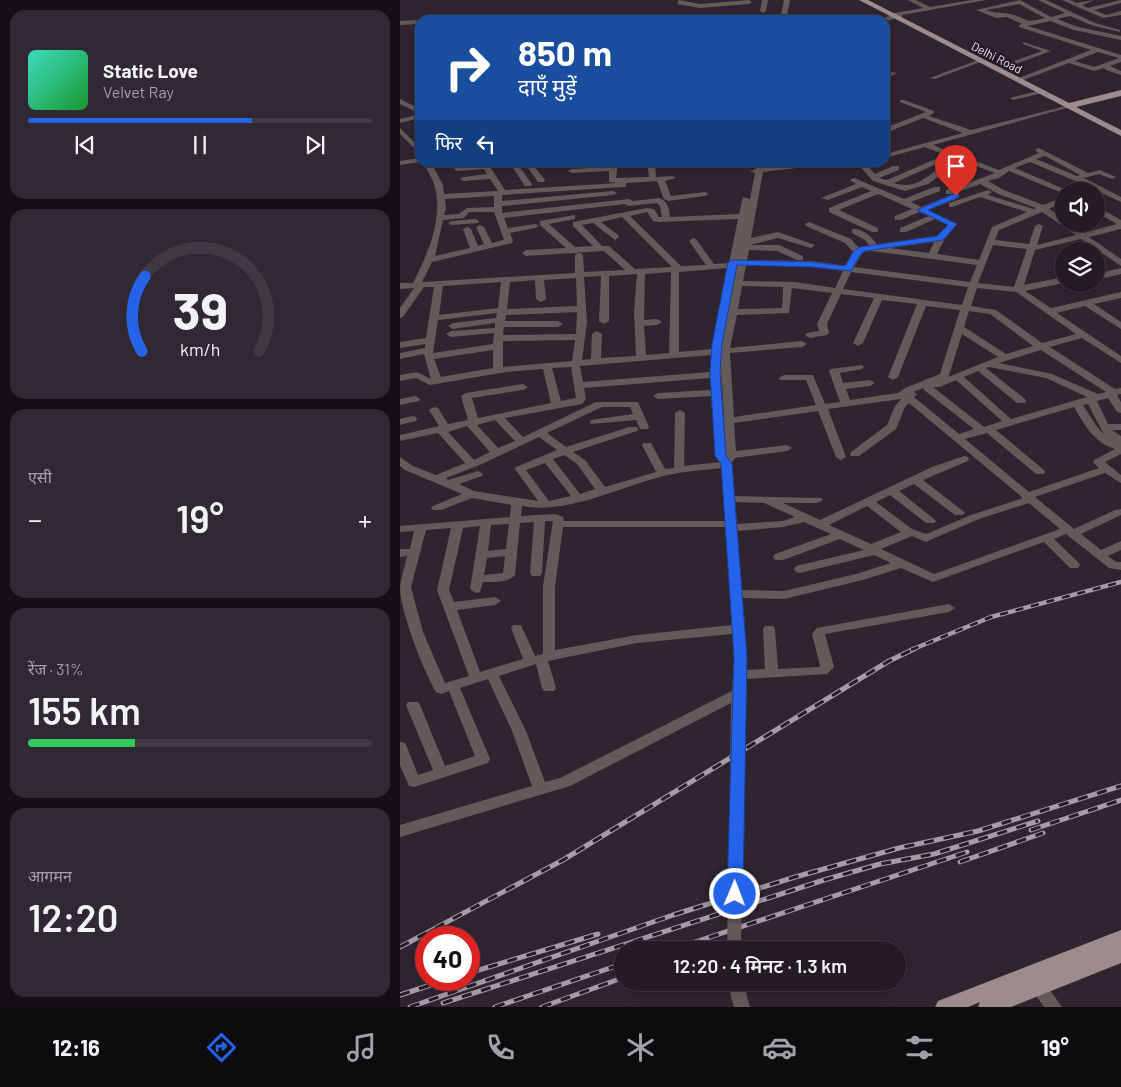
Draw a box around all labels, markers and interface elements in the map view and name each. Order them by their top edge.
text: 850 m [518,31,612,73]
icon: right [435,35,500,100]
street label: Delhi Road [969,38,1025,76]
text: Static Love [103,59,198,82]
text: दाएँ मुड़ें [518,73,577,99]
text: Velvet Ray [103,82,174,101]
icon: left [472,130,500,158]
icon: previous [71,131,99,159]
icon: pause [186,131,214,159]
icon: next [301,131,329,159]
text: फिर [435,131,462,154]
pin [935,145,977,196]
icon: arrive [942,152,970,180]
map controls [1055,182,1105,292]
button: sound [1055,182,1105,232]
button: layers [1055,242,1105,292]
text: 39 [172,278,228,340]
text: km/h [180,338,220,360]
text: एसी [28,467,52,486]
text: 19° [176,495,224,541]
text: − [28,502,42,536]
text: + [358,502,372,536]
text: रेंज · 31% [28,659,83,678]
text: 155 km [28,687,141,733]
text: आगमन [28,866,72,885]
position arrow [708,867,760,919]
text: 12:20 [28,894,118,940]
speed limit sign: 40 [415,926,480,991]
text: 12:20 · 4 मिनट · 1.3 km [673,954,847,977]
icon: directions [204,1030,239,1065]
icon: music [344,1030,379,1065]
icon: phone [483,1030,518,1065]
icon: climate [623,1030,658,1065]
icon: car [762,1030,797,1065]
icon: filters [902,1030,937,1065]
text: 12:16 [52,1034,100,1060]
text: 19° [1041,1034,1069,1060]

